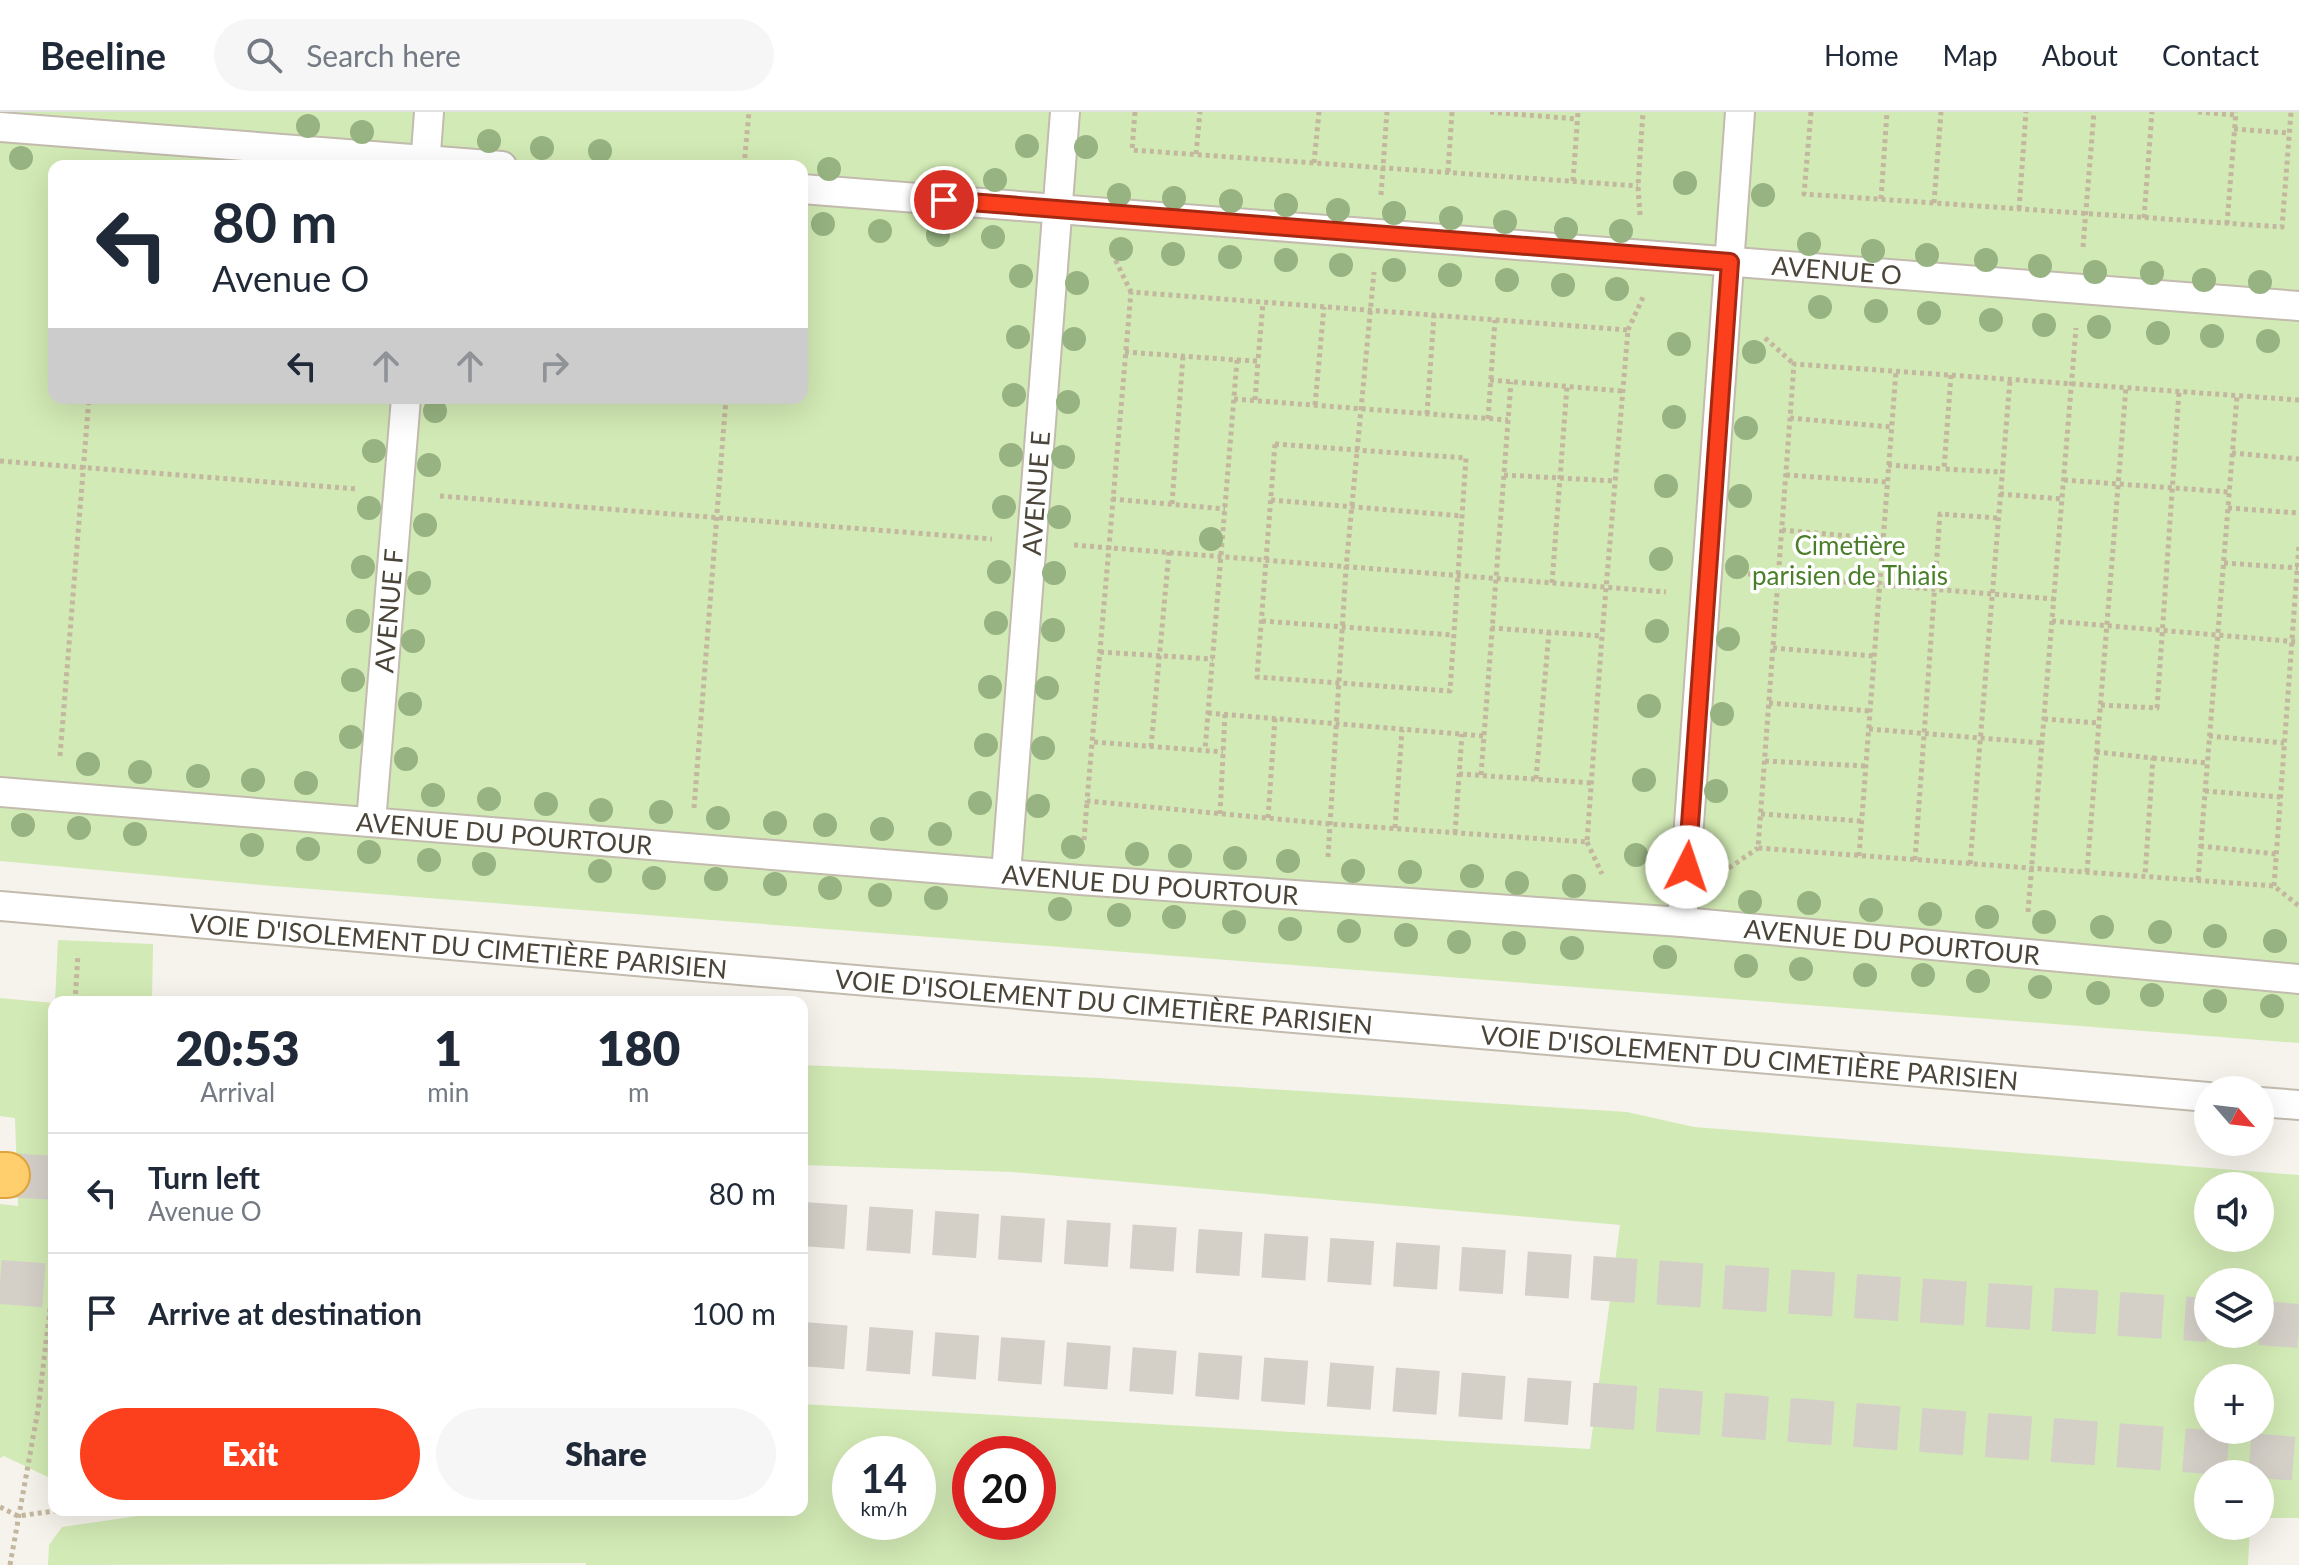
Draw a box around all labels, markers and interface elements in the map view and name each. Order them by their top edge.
search box [214,19,774,91]
text: Beeline [40,32,166,78]
icon: search [242,33,286,77]
text: Search here [306,37,461,73]
text: Home [1824,38,1899,72]
text: Map [1943,38,1998,72]
text: About [2042,38,2118,72]
text: Contact [2162,38,2259,72]
pin [910,166,978,234]
icon: arrive [922,178,966,222]
text: 80 m [212,188,337,255]
icon: left [80,192,184,296]
street label: AVENUE O [1771,249,1903,291]
text: Avenue O [212,256,369,300]
icon: left [280,344,324,388]
icon: ahead [364,344,408,388]
icon: ahead [448,344,492,388]
icon: right [532,344,576,388]
street label: AVENUE E [1015,430,1056,556]
park label: Cimetière parisien de Thiais [1752,529,1948,591]
street label: AVENUE F [367,548,409,674]
street label: AVENUE DU POURTOUR [355,805,654,861]
position arrow [1645,825,1729,909]
street label: AVENUE DU POURTOUR [1001,858,1300,911]
street label: VOIE D'ISOLEMENT DU CIMETIÈRE PARISIEN [188,906,728,985]
street label: AVENUE DU POURTOUR [1743,912,2042,971]
street label: VOIE D'ISOLEMENT DU CIMETIÈRE PARISIEN [834,962,1374,1041]
street label: VOIE D'ISOLEMENT DU CIMETIÈRE PARISIEN [1479,1018,2020,1097]
text: 20:53 [176,1019,300,1076]
text: 1 [434,1019,462,1076]
text: 180 [597,1019,680,1076]
text: Arrival [200,1076,275,1108]
text: min [427,1076,469,1108]
text: m [628,1076,649,1108]
north arrow [2194,1076,2274,1156]
map controls [2194,1076,2274,1540]
text: Turn left [148,1159,260,1195]
icon: left [80,1171,124,1215]
button: sound [2194,1172,2274,1252]
text: 80 m [709,1175,776,1211]
text: Avenue O [148,1195,262,1227]
button: layers [2194,1268,2274,1348]
icon: arrive [80,1291,124,1335]
text: Arrive at destination [148,1295,422,1331]
text: 100 m [691,1295,776,1331]
button: + [2194,1364,2274,1444]
button: Exit [80,1408,420,1500]
button: Share [436,1408,776,1500]
speed limit sign: 20 [952,1436,1056,1540]
text: 14 [861,1454,907,1502]
button: − [2194,1460,2274,1540]
text: km/h [861,1496,907,1520]

